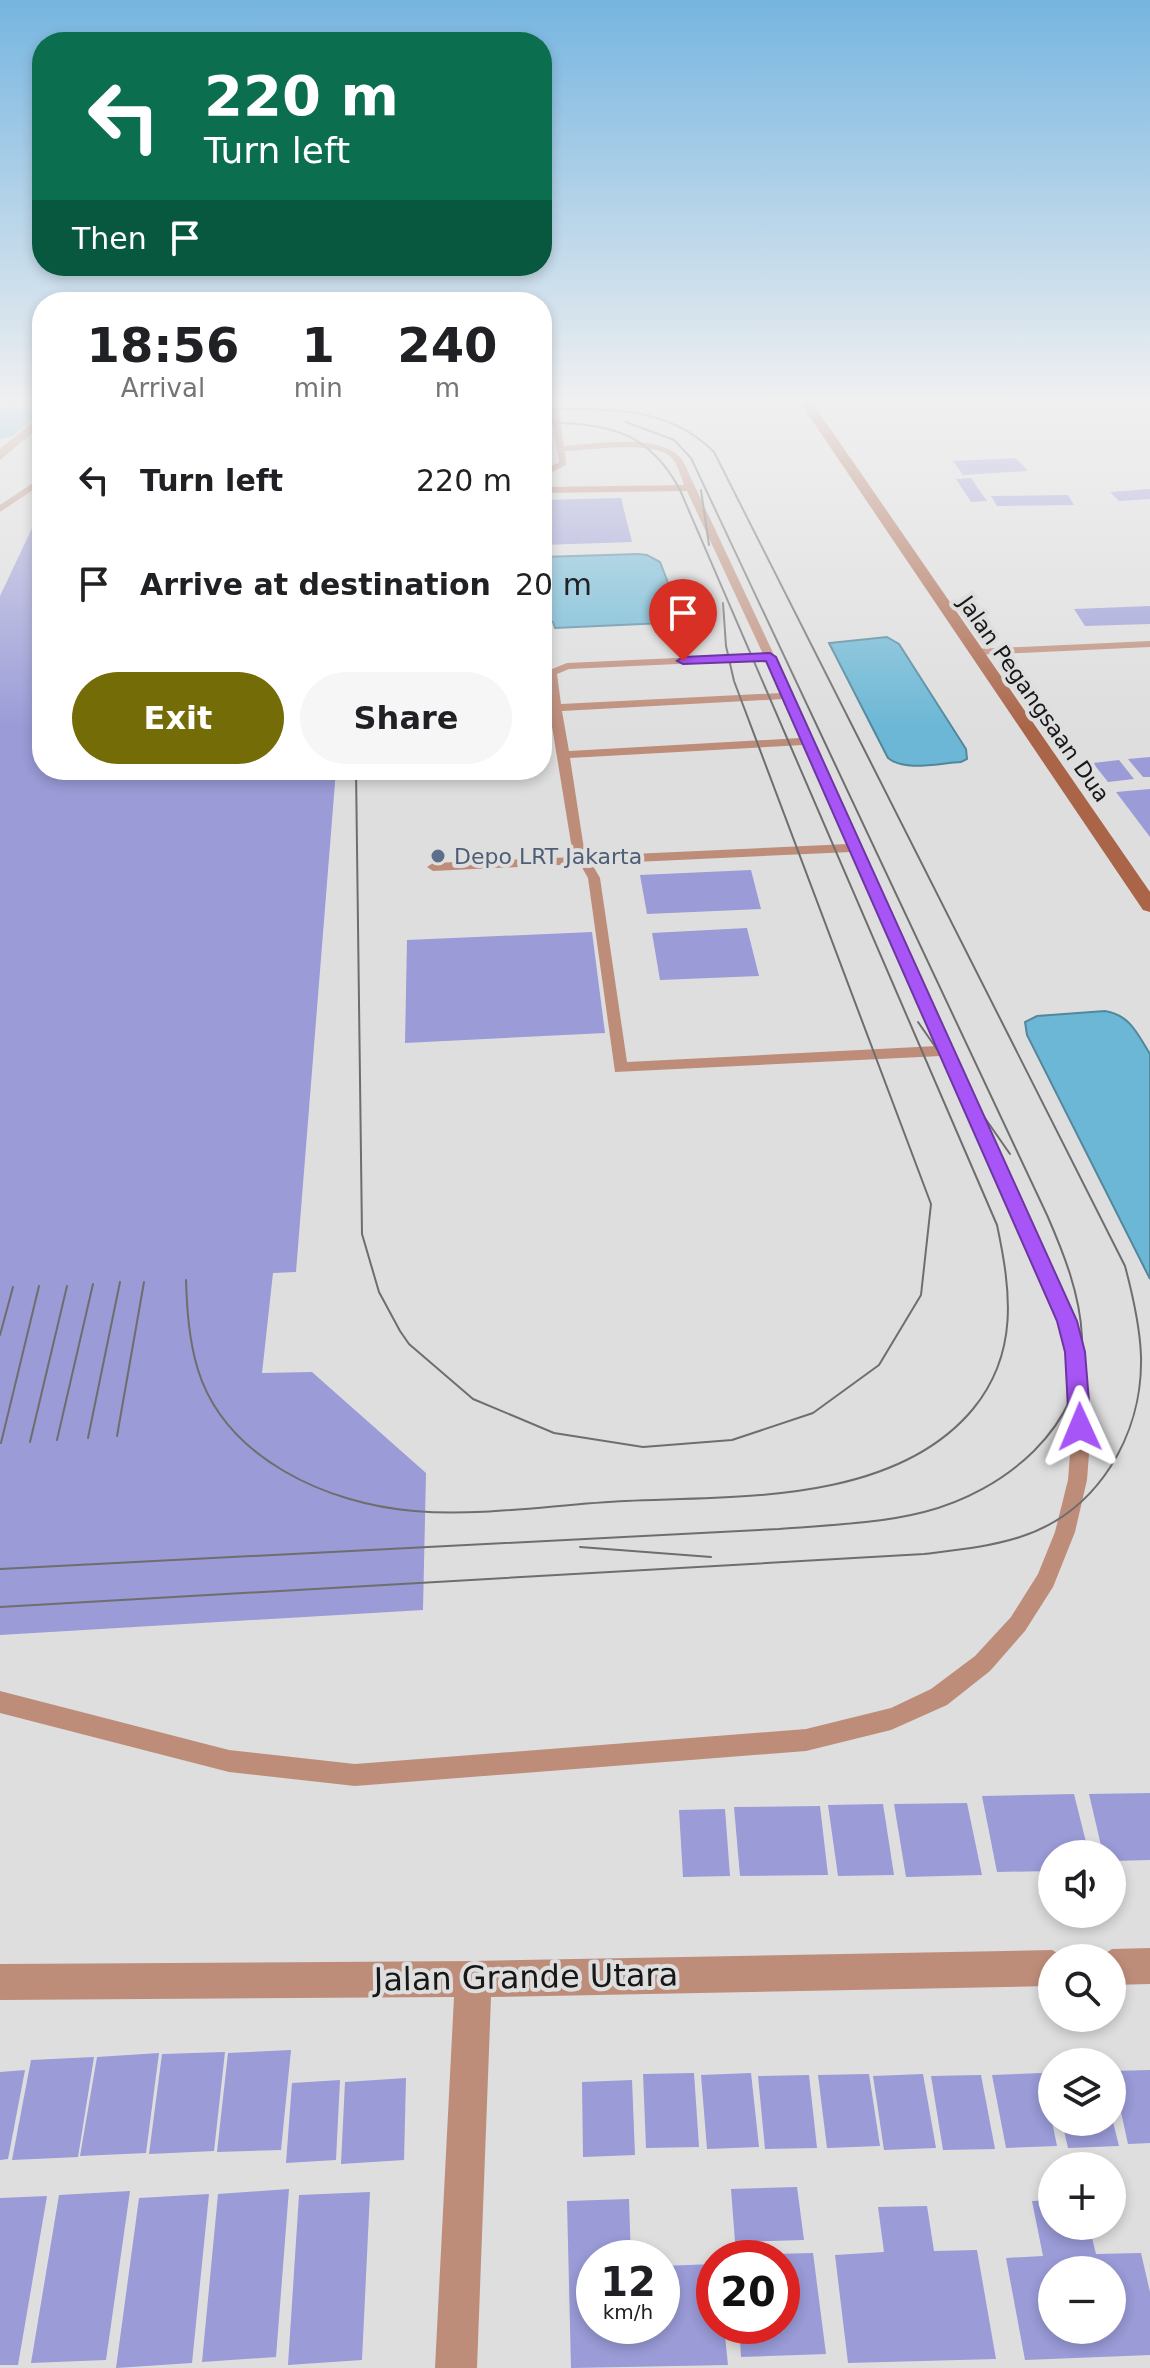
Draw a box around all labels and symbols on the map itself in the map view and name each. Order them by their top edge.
pin [649,579,717,661]
street label: Jalan Pegangsaan Dua [952,590,1115,807]
place label: Depo LRT Jakarta [454,844,642,869]
marker: Depo LRT Jakarta [429,847,447,865]
position arrow [1038,1385,1122,1469]
street label: Jalan Grande Utara [372,1955,678,1999]
speed limit sign: 20 [696,2240,800,2344]

